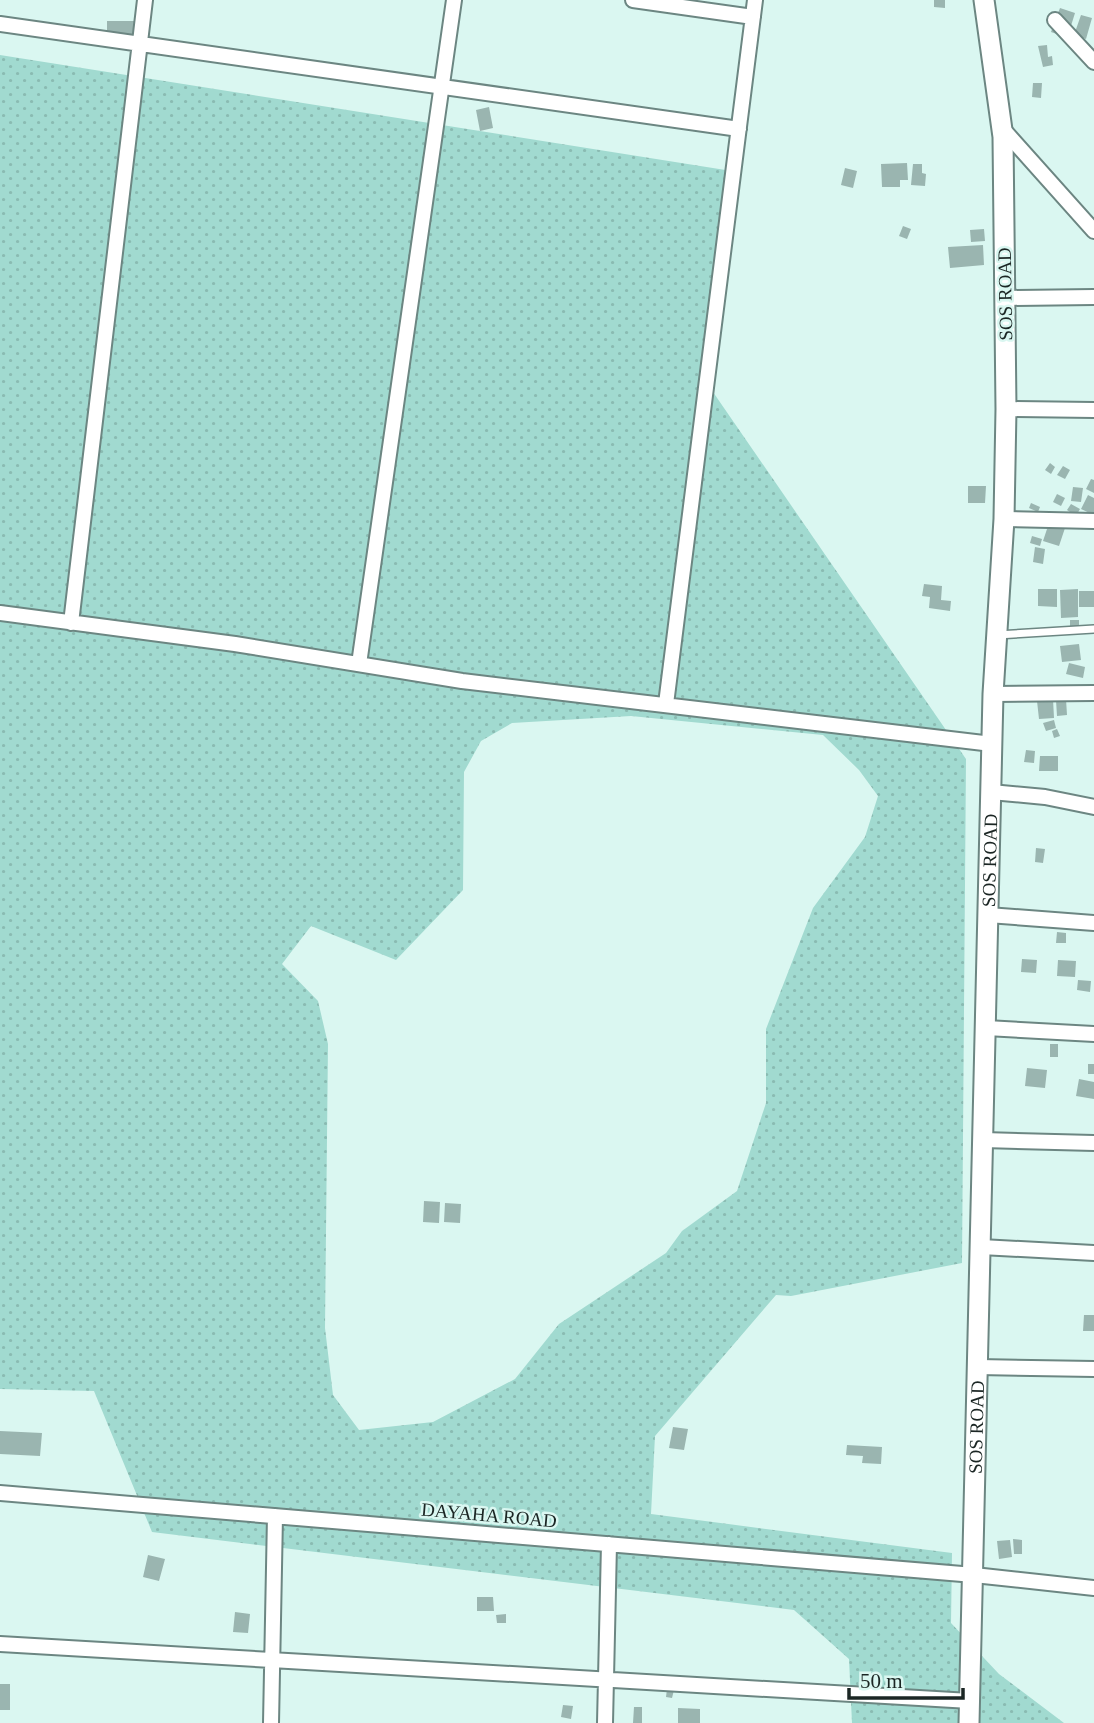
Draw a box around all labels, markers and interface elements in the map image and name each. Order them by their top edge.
street label: SOS ROAD [994,247,1016,341]
street label: SOS ROAD [978,813,1001,907]
street label: SOS ROAD [964,1380,987,1474]
street label: DAYAHA ROAD [420,1499,558,1531]
scale bar [849,1656,963,1700]
text: 50 m [860,1669,903,1693]

